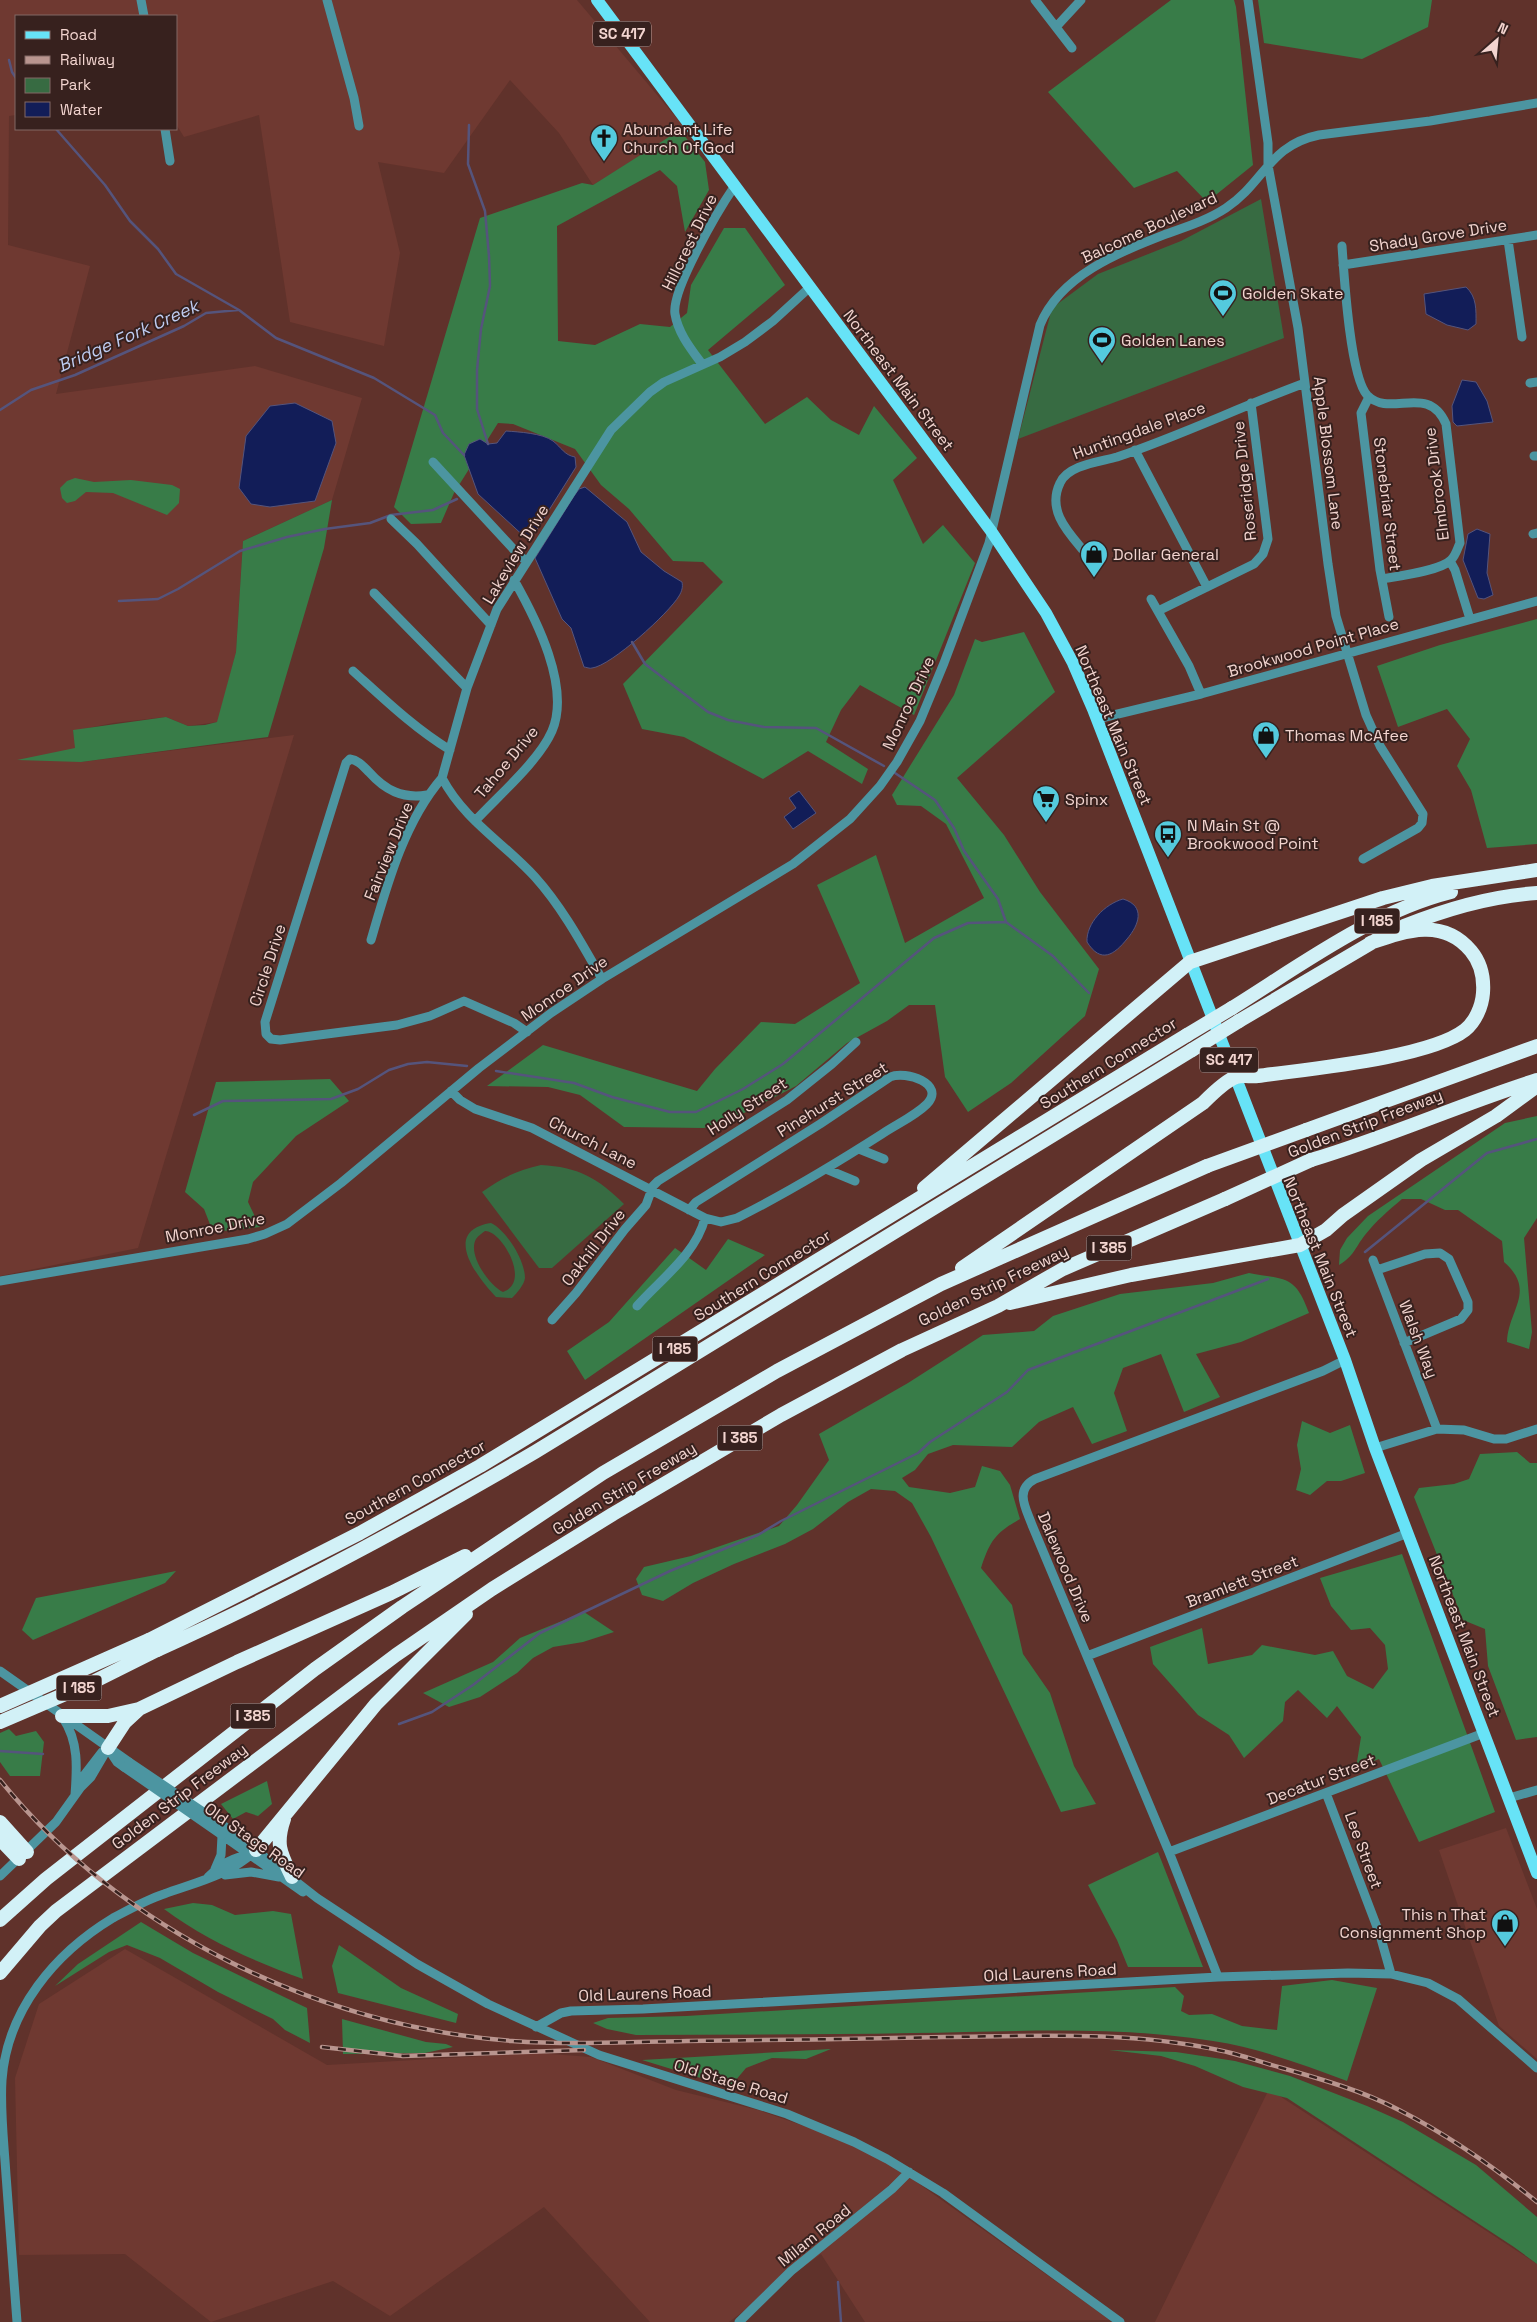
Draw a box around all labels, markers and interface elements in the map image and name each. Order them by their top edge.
legend [15,15,178,130]
north arrow [1472,15,1522,65]
text: N [1495,18,1511,39]
road number: SC 417 [593,22,651,46]
text: Road [60,25,97,44]
text: Railway [60,50,115,69]
text: Park [60,75,91,94]
text: Water [60,100,103,119]
place label: Abundant Life Church Of God [623,119,735,158]
church icon: Abundant Life Church Of God [589,123,619,162]
street label: Balcome Boulevard [1078,187,1220,268]
street label: Hillcrest Drive [657,190,722,294]
street label: Shady Grove Drive [1368,214,1508,257]
sports icon: Golden Skate [1208,278,1238,317]
place label: Golden Skate [1242,283,1344,304]
water label: Bridge Fork Creek [54,293,204,377]
street label: Northeast Main Street [839,305,959,455]
sports icon: Golden Lanes [1087,325,1117,364]
place label: Golden Lanes [1121,330,1225,351]
street label: Apple Blossom Lane [1309,375,1348,531]
street label: Huntingdale Place [1070,397,1208,464]
street label: Roseridge Drive [1228,420,1261,542]
street label: Elmbrook Drive [1419,426,1454,542]
street label: Stonebriar Street [1369,436,1406,572]
street label: Lakeview Drive [477,501,553,608]
shop icon: Dollar General [1079,539,1109,578]
place label: Dollar General [1113,544,1219,565]
street label: Brookwood Point Place [1225,613,1401,682]
street label: Northeast Main Street [1070,642,1157,808]
street label: Monroe Drive [878,653,939,753]
shop icon: Thomas McAfee [1251,720,1281,759]
street label: Tahoe Drive [470,722,543,803]
place label: Thomas McAfee [1285,725,1408,746]
supermarket icon: Spinx [1031,784,1061,823]
place label: Spinx [1065,789,1108,810]
street label: Fairview Drive [359,799,418,904]
place label: N Main St @ Brookwood Point [1187,815,1319,854]
bus stop icon: N Main St @ Brookwood Point [1153,819,1183,858]
road number: I 185 [1354,908,1400,934]
street label: Circle Drive [244,921,291,1009]
street label: Monroe Drive [517,951,612,1026]
street label: Southern Connector [1036,1013,1181,1114]
road number: SC 417 [1200,1048,1258,1072]
street label: Pinehurst Street [773,1057,892,1142]
street label: Holly Street [703,1073,791,1140]
street label: Golden Strip Freeway [1285,1084,1446,1163]
street label: Church Lane [545,1111,640,1174]
street label: Northeast Main Street [1279,1174,1362,1341]
street label: Oakhill Drive [557,1204,630,1290]
street label: Monroe Drive [163,1208,267,1247]
street label: Southern Connector [690,1225,835,1326]
road number: I 385 [1086,1236,1132,1260]
street label: Golden Strip Freeway [915,1240,1072,1331]
street label: Walsh Way [1394,1297,1443,1381]
road number: I 185 [652,1336,698,1362]
road number: I 385 [718,1426,762,1450]
street label: Southern Connector [341,1435,489,1530]
street label: Golden Strip Freeway [548,1437,700,1540]
street label: Dalewood Drive [1033,1509,1098,1626]
street label: Bramlett Street [1183,1550,1301,1612]
street label: Northeast Main Street [1424,1552,1505,1720]
road number: I 185 [56,1676,102,1700]
road number: I 385 [230,1704,276,1728]
street label: Golden Strip Freeway [107,1739,251,1854]
street label: Decatur Street [1264,1749,1378,1810]
street label: Old Stage Road [200,1798,309,1883]
street label: Lee Street [1340,1809,1387,1892]
place label: This n That Consignment Shop [1340,1904,1486,1943]
shop icon: This n That Consignment Shop [1490,1908,1520,1947]
street label: Old Laurens Road [983,1959,1117,1986]
street label: Old Laurens Road [578,1981,712,2006]
street label: Old Stage Road [671,2054,790,2109]
street label: Milam Road [774,2200,855,2271]

